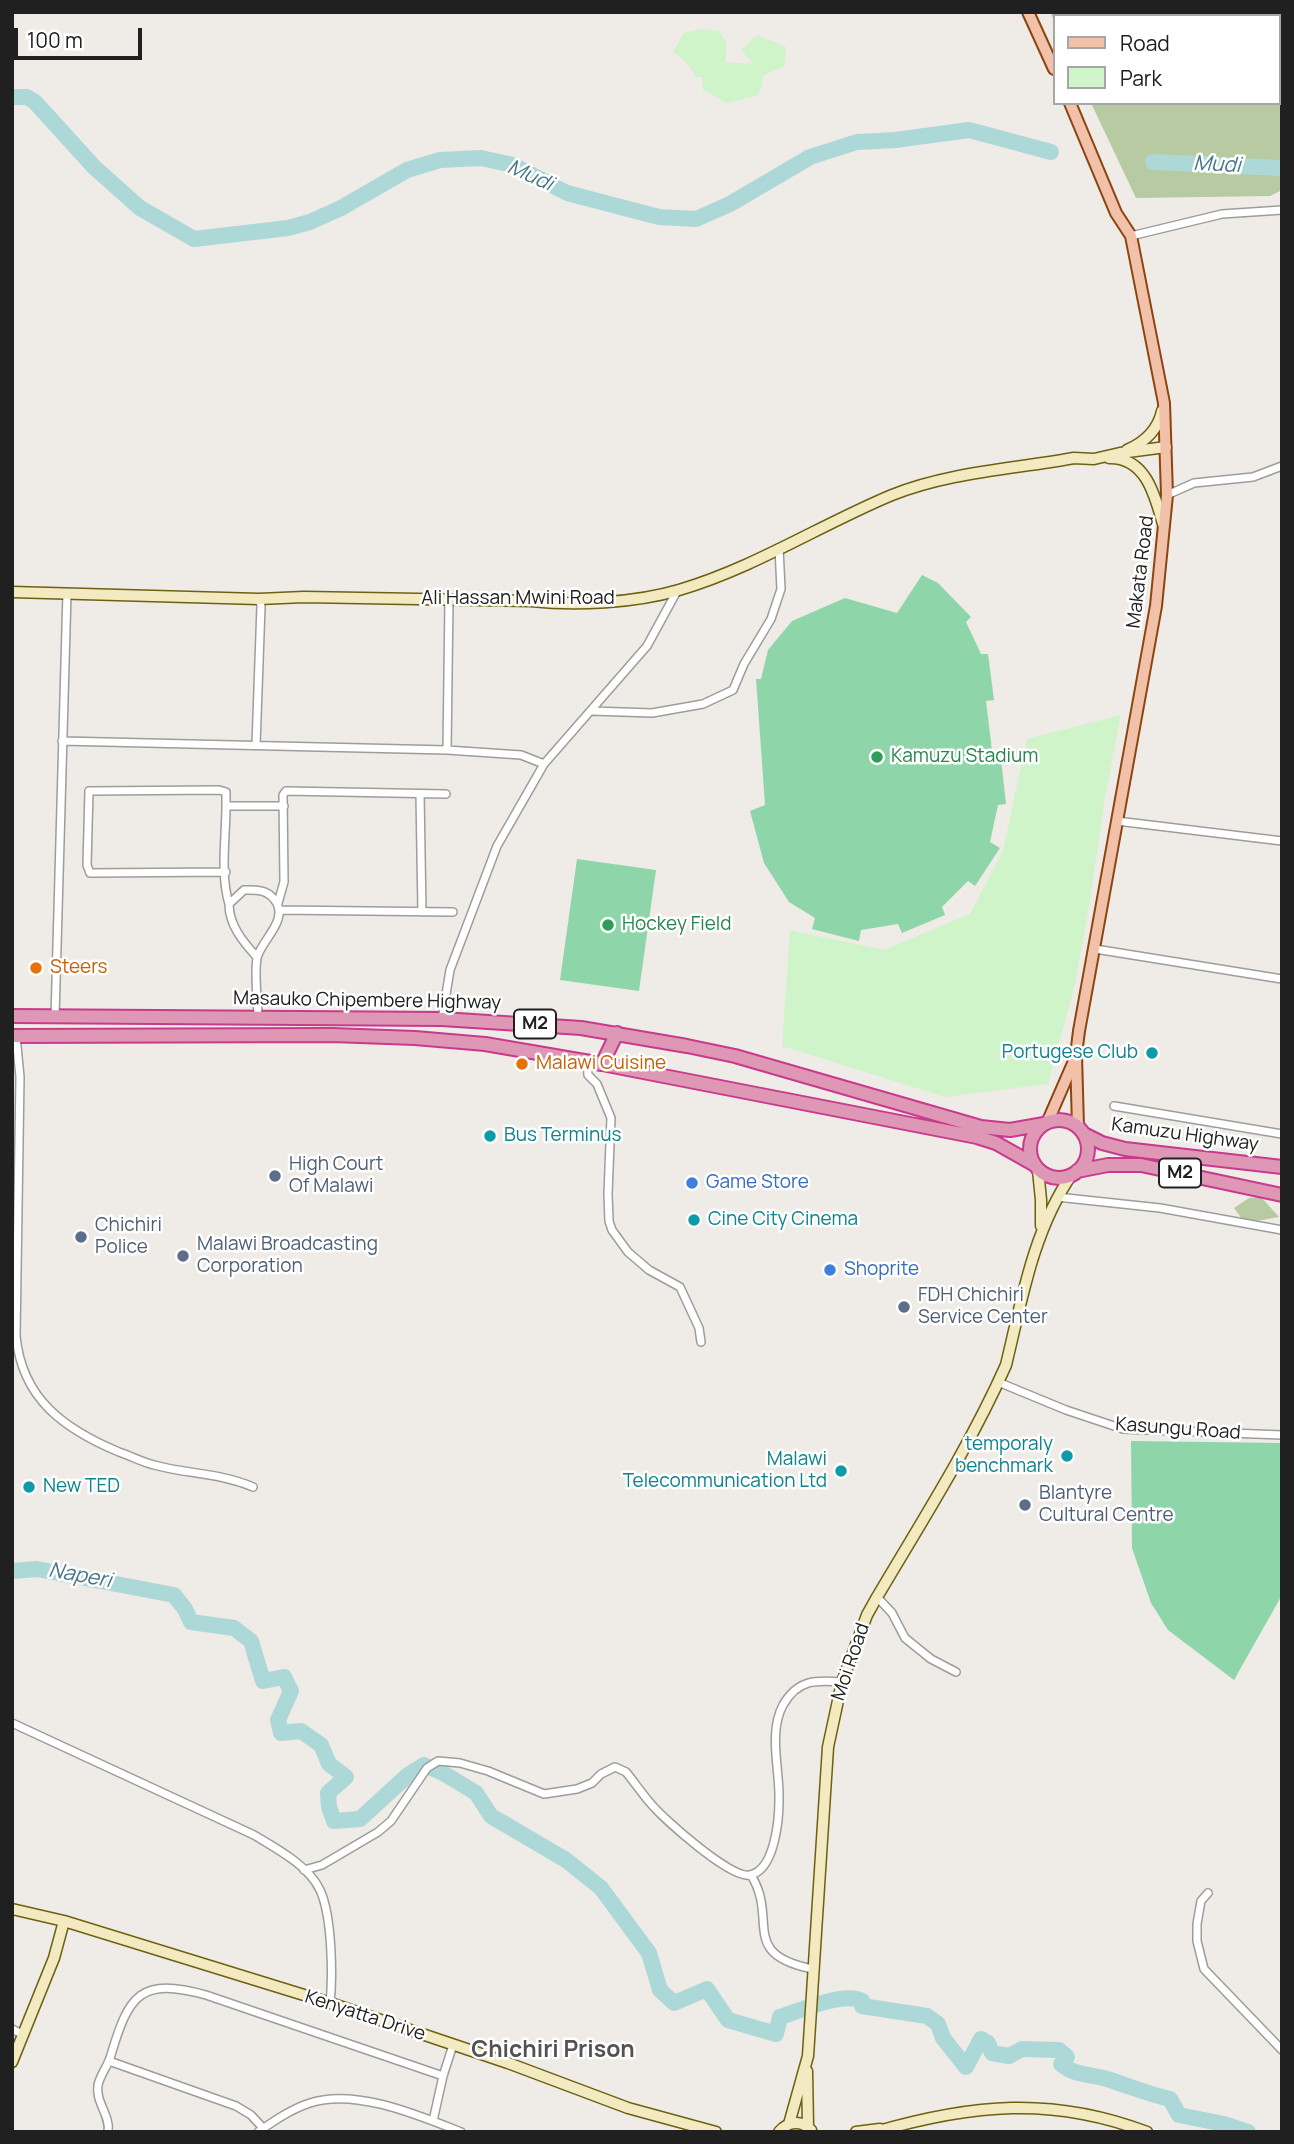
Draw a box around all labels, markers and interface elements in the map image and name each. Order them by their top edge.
scale bar [18,14,145,58]
legend [1052,14,1280,105]
text: 100 m [27,26,83,54]
text: Road [1120,29,1170,57]
text: Park [1120,64,1162,92]
water label: Mudi [1193,151,1241,179]
water label: Mudi [503,155,557,197]
street label: Makata Road [1123,514,1159,630]
street label: Ali Hassan Mwini Road [421,588,615,610]
place label: Kamuzu Stadium [891,746,1038,768]
marker: Kamuzu Stadium [869,749,885,765]
place label: Hockey Field [622,914,732,936]
marker: Hockey Field [600,917,616,933]
place label: Steers [50,957,108,979]
marker: Steers [28,960,44,976]
street label: Masauko Chipembere Highway [233,987,501,1015]
road number: M2 [514,1009,556,1038]
place label: Portugese Club [1002,1042,1138,1064]
marker: Portugese Club [1144,1045,1160,1061]
place label: Malawi Cuisine [536,1053,666,1075]
marker: Malawi Cuisine [514,1056,530,1072]
street label: Kamuzu Highway [1110,1113,1260,1157]
place label: Bus Terminus [504,1125,622,1147]
marker: Bus Terminus [482,1128,498,1144]
place label: High Court Of Malawi [289,1154,383,1198]
road number: M2 [1159,1158,1201,1188]
marker: High Court Of Malawi [267,1168,283,1184]
place label: Game Store [706,1172,809,1194]
marker: Game Store [684,1175,700,1191]
place label: Cine City Cinema [708,1209,858,1231]
marker: Cine City Cinema [686,1212,702,1228]
place label: Chichiri Police [95,1215,162,1259]
marker: Chichiri Police [73,1229,89,1245]
place label: Malawi Broadcasting Corporation [197,1234,378,1278]
marker: Malawi Broadcasting Corporation [175,1248,191,1264]
place label: Shoprite [844,1259,919,1281]
marker: Shoprite [822,1262,838,1278]
place label: FDH Chichiri Service Center [918,1285,1048,1329]
marker: FDH Chichiri Service Center [896,1299,912,1315]
street label: Kasungu Road [1114,1413,1242,1445]
place label: temporaly benchmark [955,1434,1053,1478]
marker: temporaly benchmark [1059,1448,1075,1464]
place label: Malawi Telecommunication Ltd [623,1449,827,1493]
marker: Malawi Telecommunication Ltd [833,1463,849,1479]
place label: New TED [43,1476,120,1498]
marker: New TED [21,1479,37,1495]
place label: Blantyre Cultural Centre [1039,1483,1174,1527]
marker: Blantyre Cultural Centre [1017,1497,1033,1513]
water label: Naperi [47,1558,113,1594]
street label: Moi Road [827,1620,875,1704]
street label: Kenyatta Drive [302,1986,428,2046]
district label: Chichiri Prison [471,2037,635,2065]

